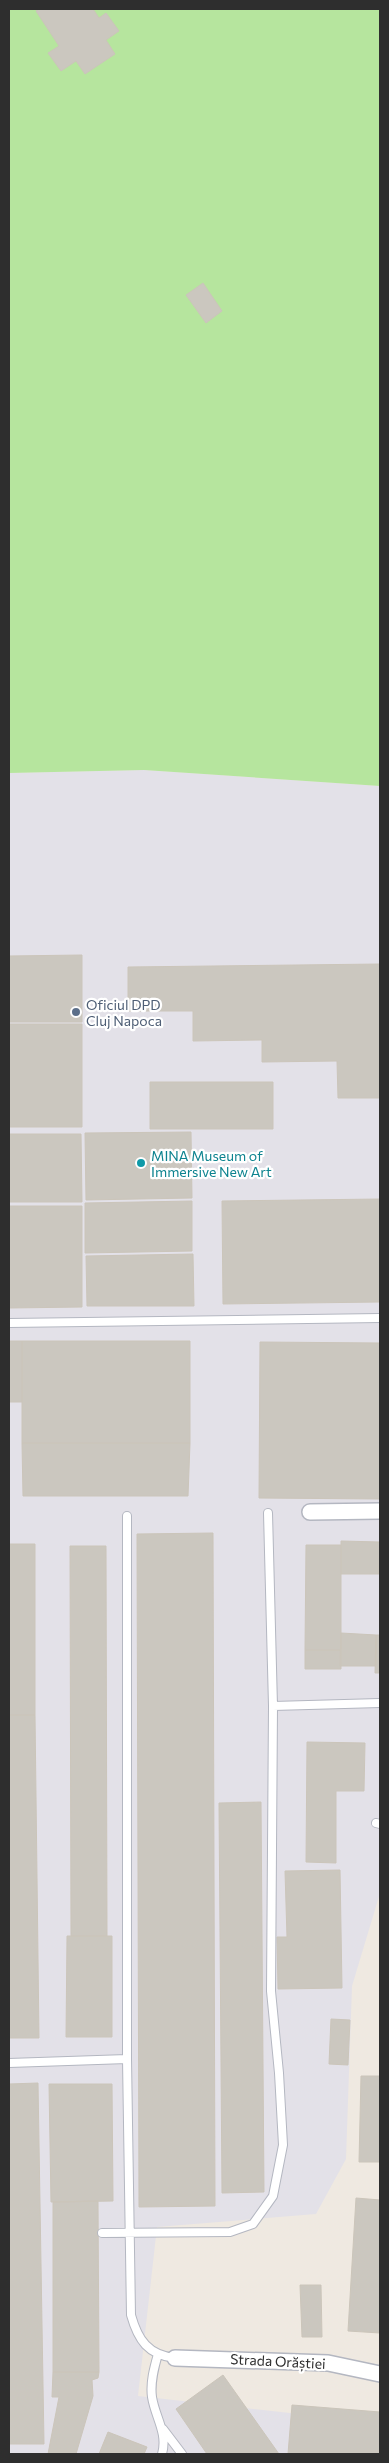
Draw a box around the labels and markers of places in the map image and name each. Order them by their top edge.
place label: Oficiul DPD Cluj Napoca [86,996,162,1029]
marker: Oficiul DPD Cluj Napoca [70,1006,82,1018]
place label: MINA Museum of Immersive New Art [151,1147,272,1180]
marker: MINA Museum of Immersive New Art [135,1157,147,1169]

